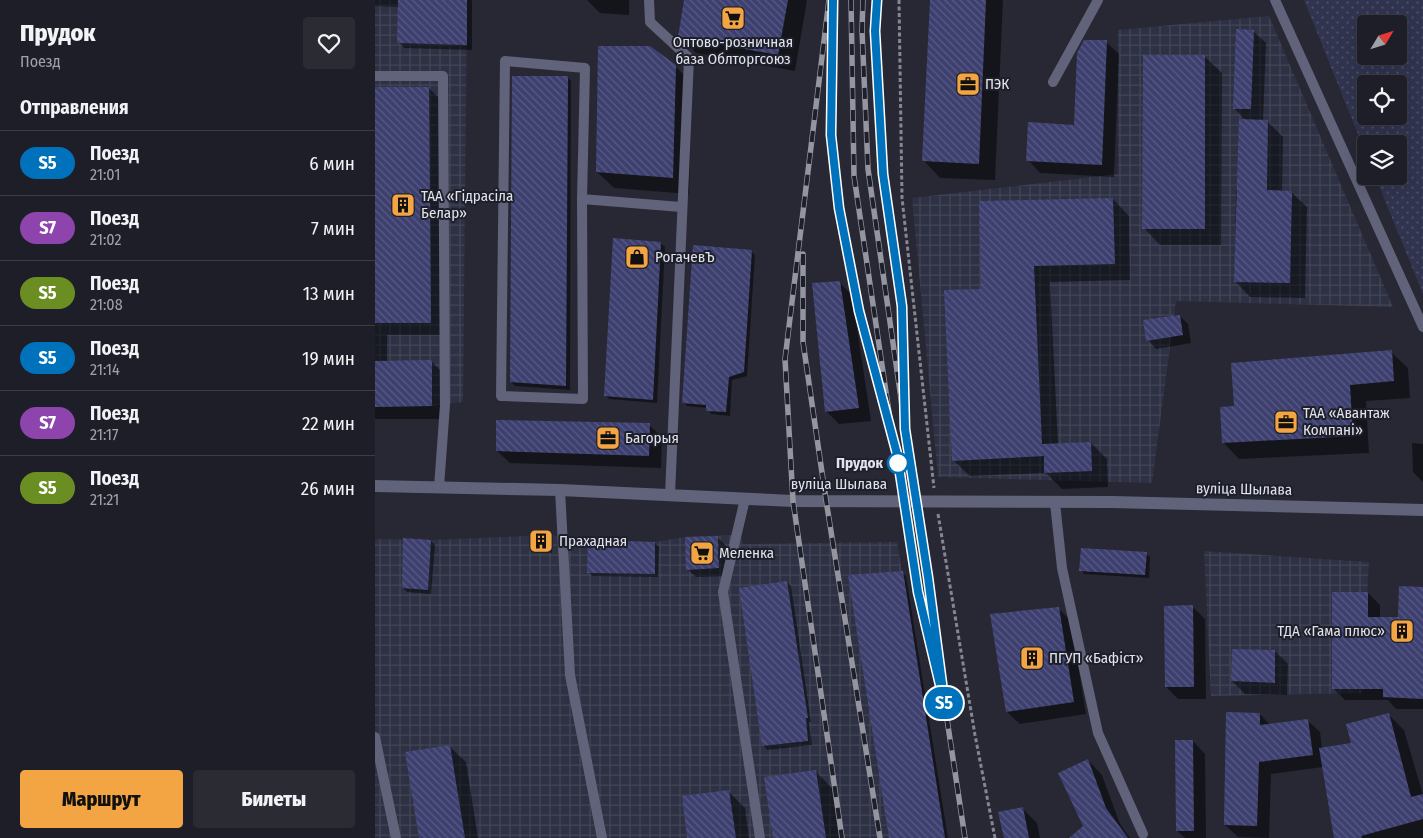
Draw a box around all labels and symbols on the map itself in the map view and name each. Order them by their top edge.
supermarket icon: Оптово-розничная база Облторгсоюз [720,5,746,31]
north arrow [1357,15,1407,65]
place label: Оптово-розничная база Облторгсоюз [673,33,793,68]
office icon: ПЭК [955,71,981,97]
place label: ПЭК [985,75,1009,93]
place label: ТАА «Гідрасіла Белар» [421,187,513,222]
building icon: ТАА «Гідрасіла Белар» [390,192,416,218]
shop icon: РогачевЪ [624,244,650,270]
place label: РогачевЪ [655,248,715,266]
place label: ТАА «Авантаж Компані» [1303,404,1390,439]
office icon: ТАА «Авантаж Компані» [1273,409,1299,435]
office icon: Багорыя [595,425,621,451]
place label: Багорыя [625,429,679,447]
marker: Прудок [887,452,909,474]
place label: Прудок [836,454,883,472]
street label: вуліца Шылава [791,475,887,493]
street label: вуліца Шылава [1196,479,1292,499]
building icon: Прахадная [528,528,554,554]
place label: Прахадная [559,532,627,550]
supermarket icon: Меленка [689,540,715,566]
place label: Меленка [719,544,774,562]
building icon: ТДА «Гама плюс» [1389,618,1415,644]
place label: ТДА «Гама плюс» [1277,622,1385,640]
building icon: ПГУП «Бафіст» [1019,645,1045,671]
place label: ПГУП «Бафіст» [1049,649,1143,667]
line badge: S5 [921,687,967,719]

